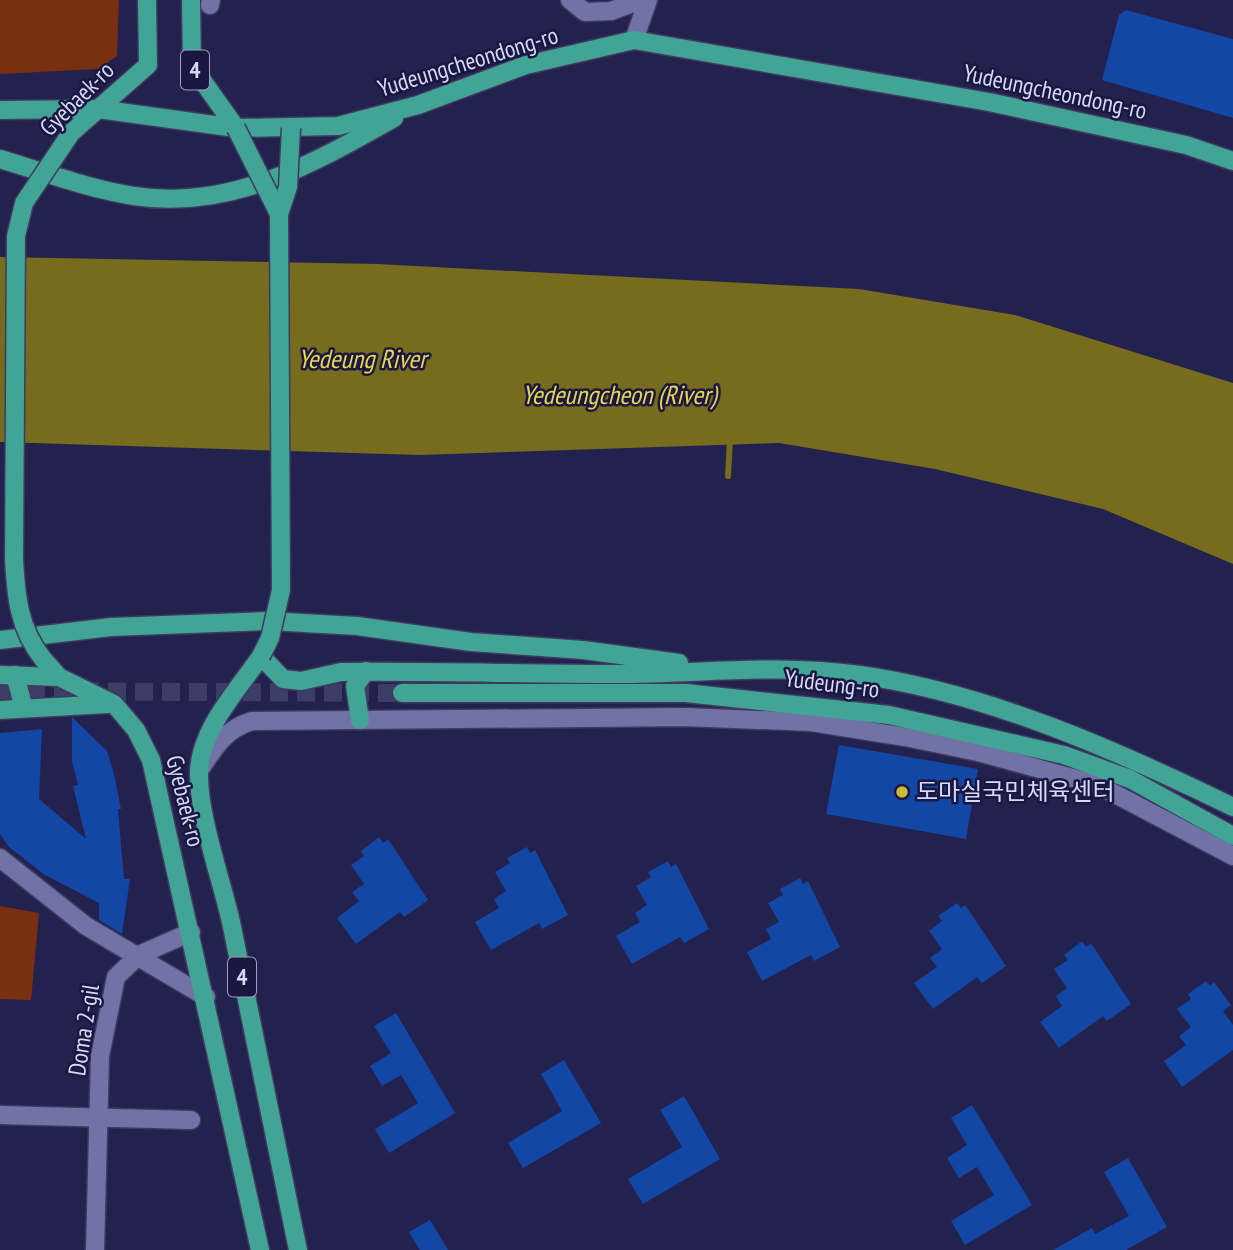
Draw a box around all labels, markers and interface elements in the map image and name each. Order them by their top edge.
street label: Yudeungcheondong-ro [374,19,562,104]
road number: 4 [181,50,209,90]
street label: Gyebaek-ro [33,55,121,143]
street label: Yudeungcheondong-ro [960,57,1150,126]
water label: Yedeung River [298,342,430,375]
water label: Yedeungcheon (River) [522,378,719,411]
street label: Yudeung-ro [783,662,881,705]
street label: Gyebaek-ro [159,752,212,850]
place label: 도마실국민체육센터 [916,776,1115,807]
marker: 도마실국민체육센터 [894,784,910,800]
road number: 4 [228,958,256,996]
street label: Doma 2-gil [61,982,106,1078]

